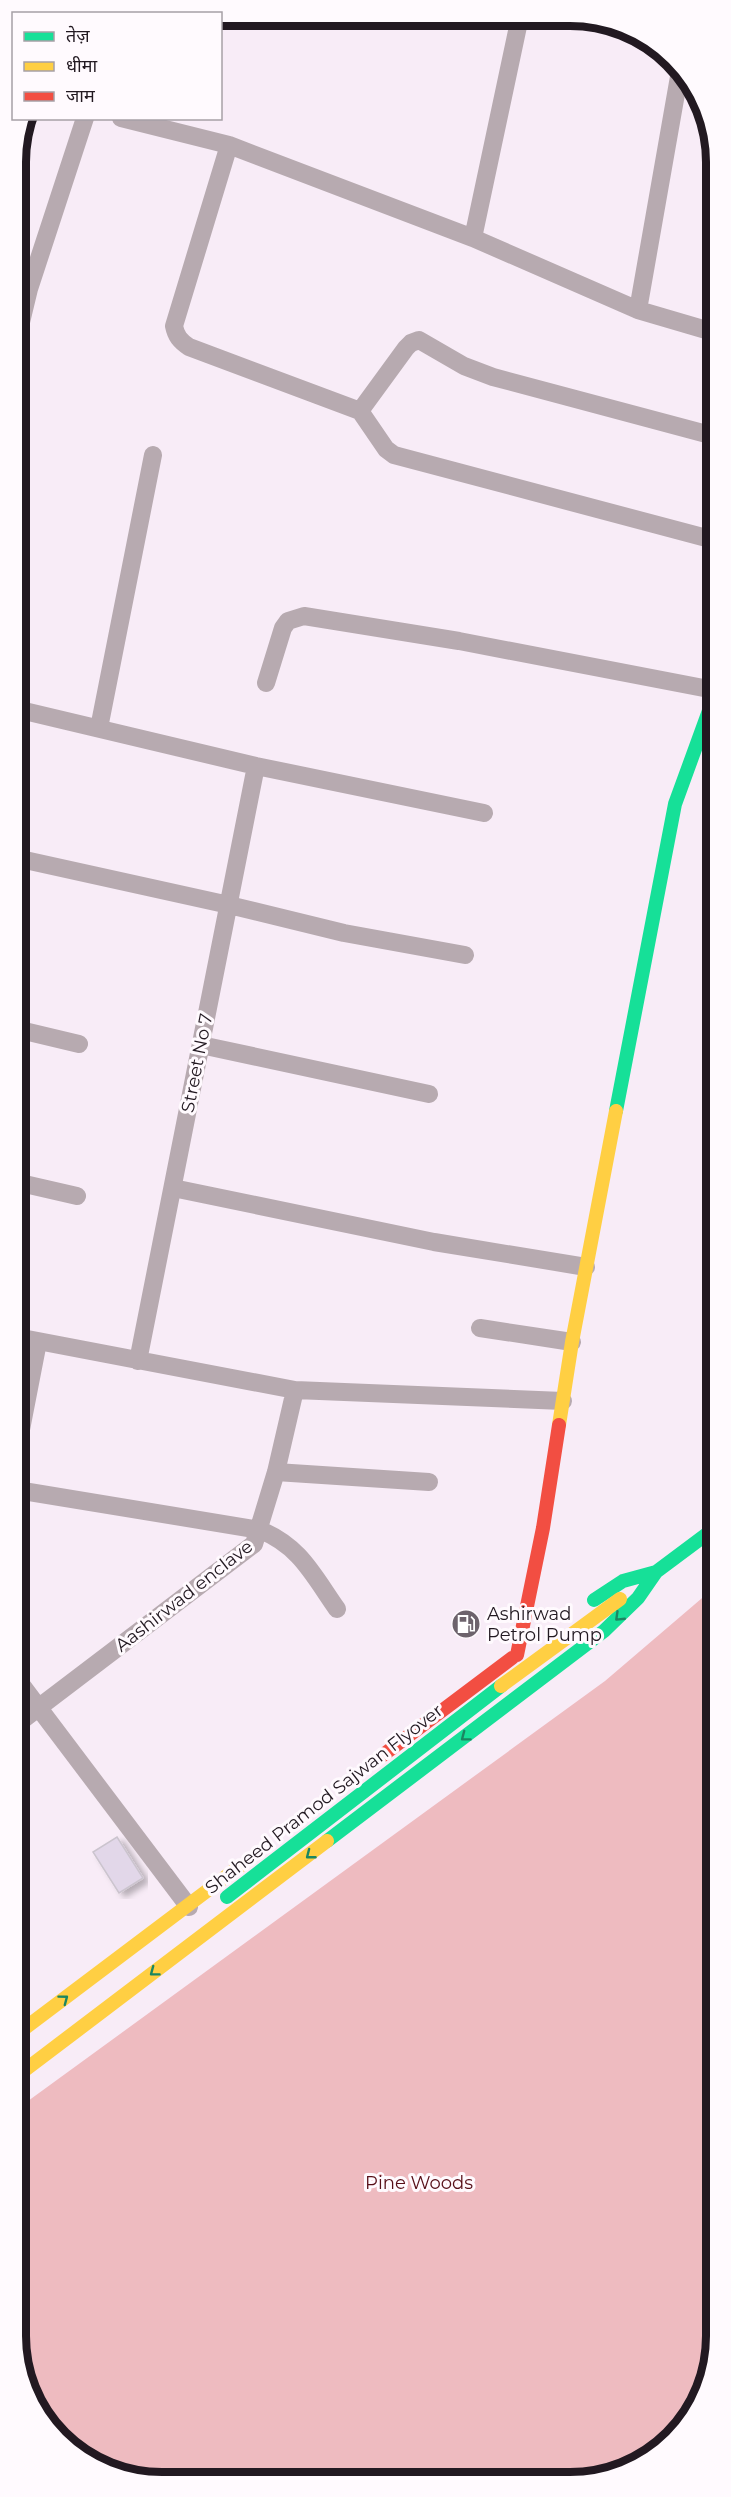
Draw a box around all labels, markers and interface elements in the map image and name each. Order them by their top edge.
legend [12,12,222,120]
text: तेज़ [66,25,90,47]
text: धीमा [66,55,97,77]
text: जाम [66,85,96,107]
street label: Street No 7 [177,1012,217,1114]
street label: Aashirwad enclave [111,1535,257,1657]
place label: Ashirwad Petrol Pump [487,1603,602,1646]
fuel station icon: Ashirwad Petrol Pump [450,1608,482,1640]
one-way arrow [615,1610,626,1621]
street label: Shaheed Pramod Sajwan Flyover [201,1699,447,1899]
one-way arrow [460,1729,471,1740]
one-way arrow [305,1847,316,1858]
one-way arrow [150,1965,161,1976]
one-way arrow [58,1995,69,2006]
park label: Pine Woods [365,2172,473,2194]

